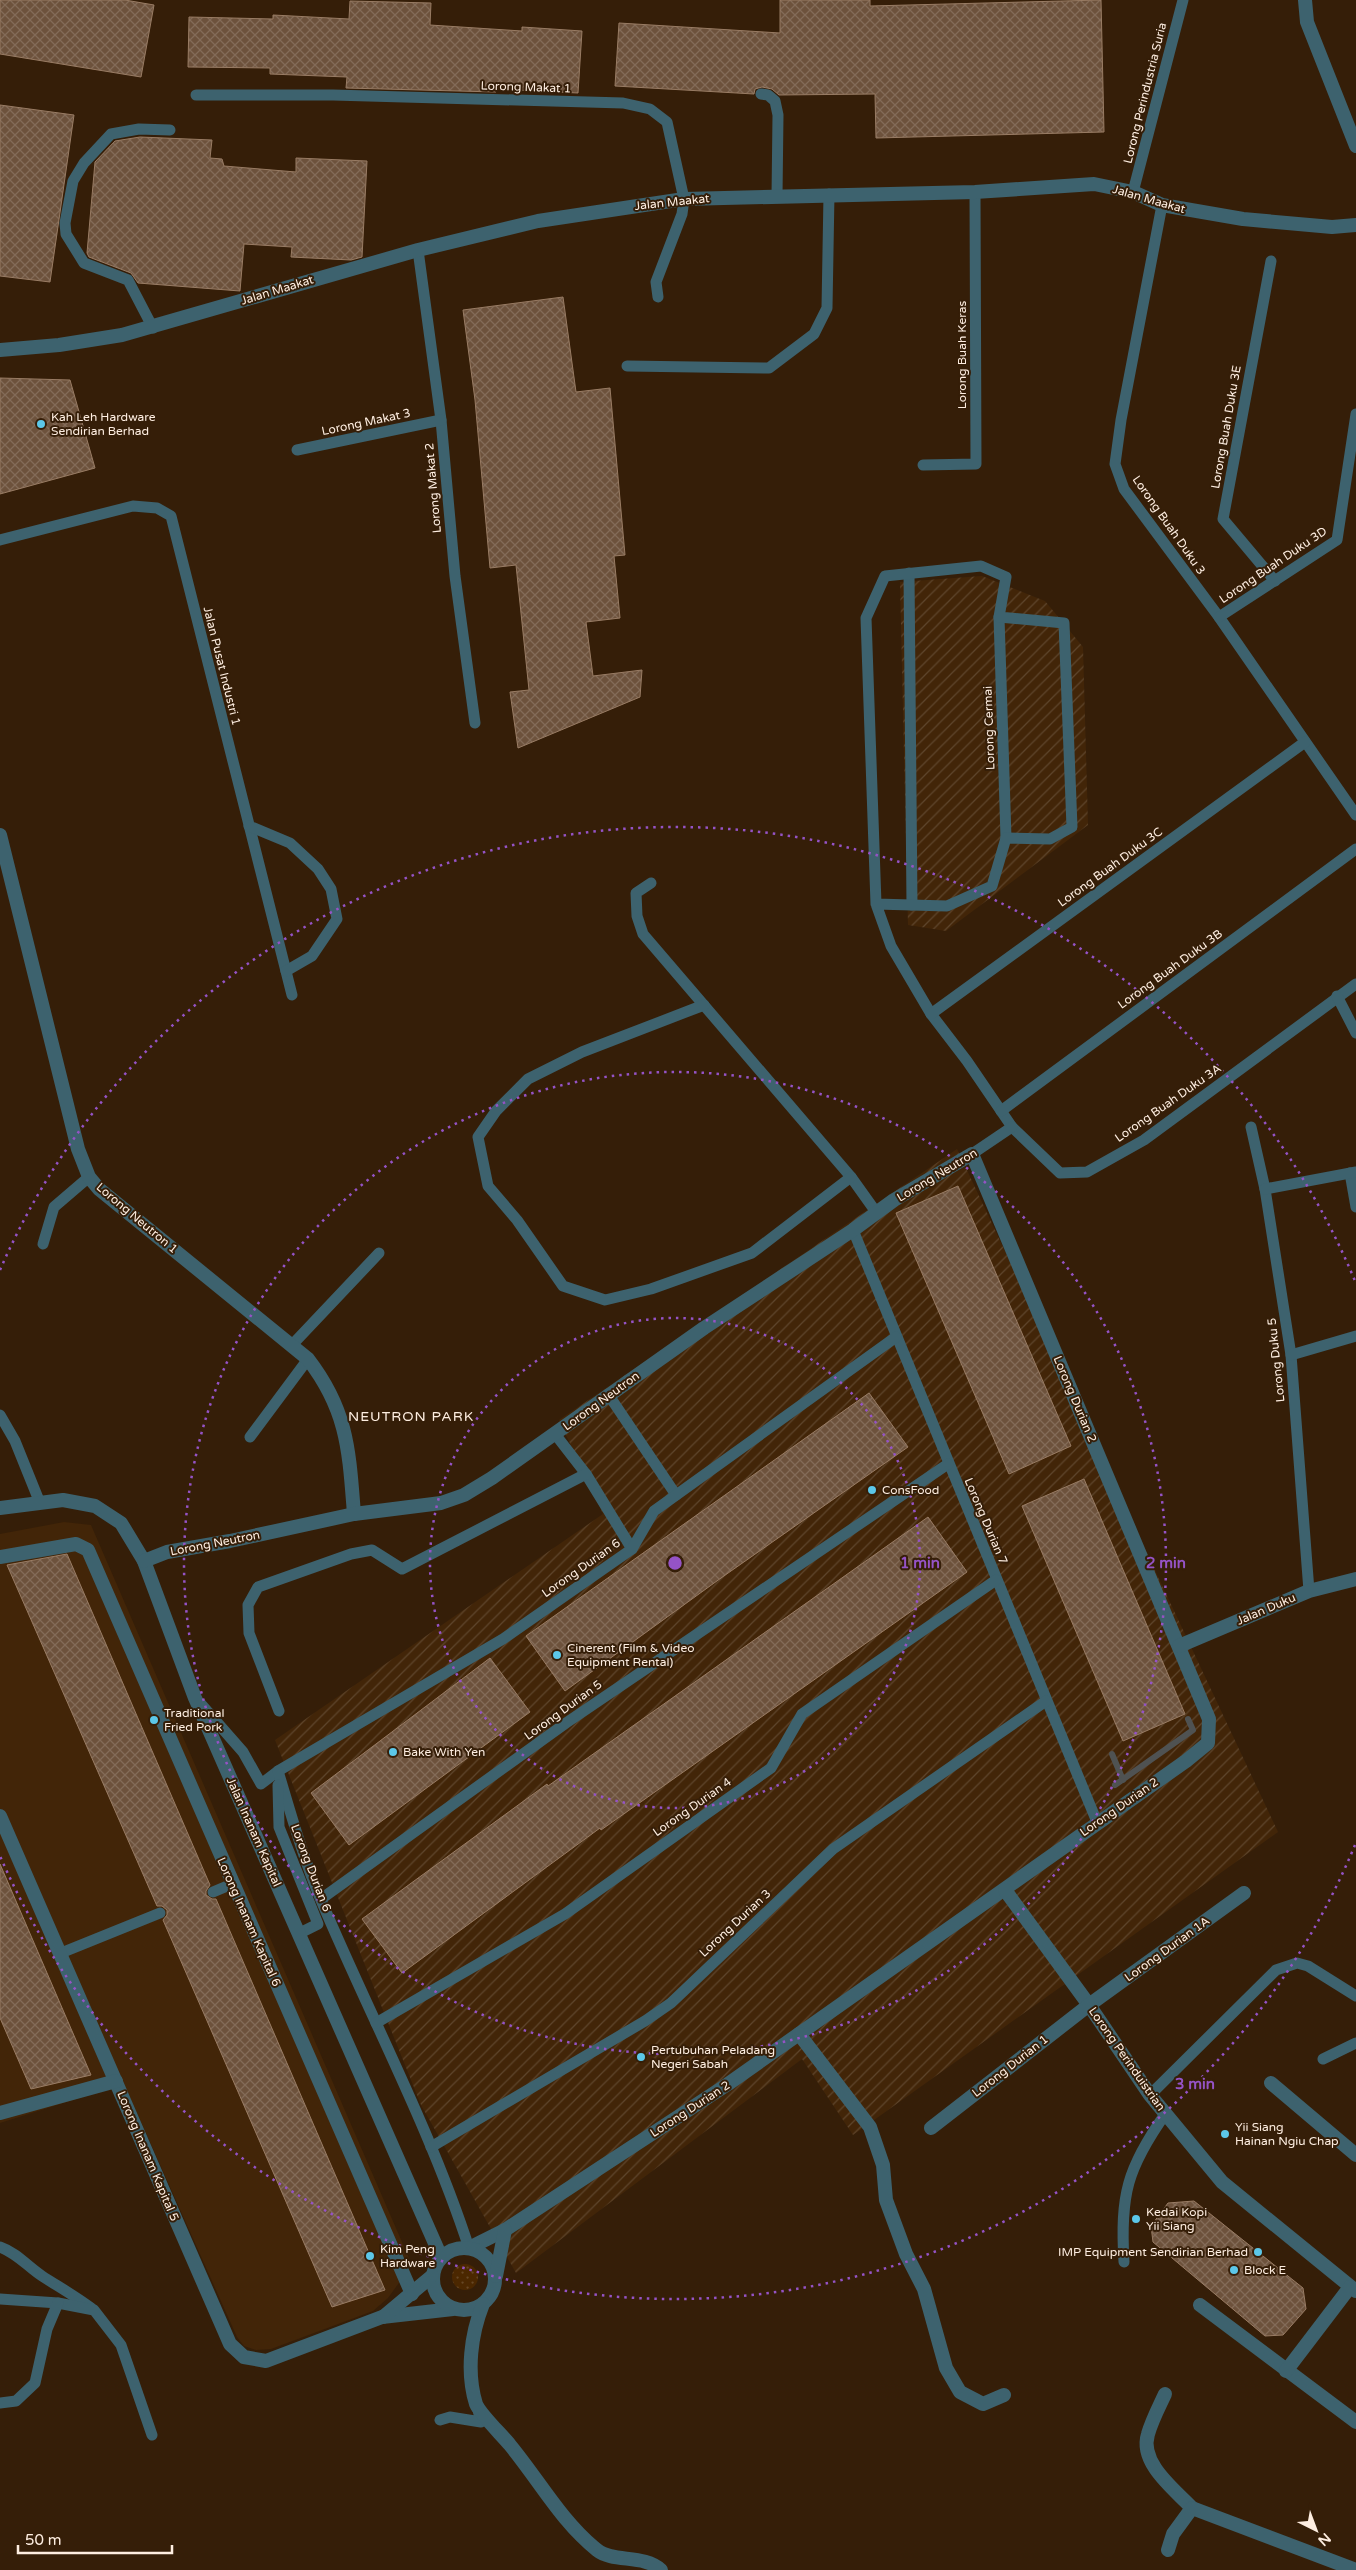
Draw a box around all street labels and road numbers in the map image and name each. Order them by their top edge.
street label: Lorong Perindustria Suria [1121,21,1169,165]
street label: Lorong Makat 1 [481,78,571,96]
street label: Jalan Maakat [1111,182,1187,216]
street label: Jalan Maakat [634,191,711,213]
street label: Jalan Maakat [239,272,315,308]
street label: Lorong Buah Keras [955,300,969,409]
street label: Lorong Buah Duku 3E [1208,364,1244,490]
street label: Lorong Makat 3 [320,406,412,438]
street label: Lorong Makat 2 [422,442,444,534]
street label: Lorong Buah Duku 3 [1130,473,1208,577]
street label: Lorong Buah Duku 3D [1217,524,1329,606]
street label: Jalan Pusat Industri 1 [200,605,244,727]
street label: Lorong Cermai [981,686,997,770]
street label: Lorong Buah Duku 3C [1055,824,1165,910]
street label: Lorong Buah Duku 3B [1115,926,1225,1012]
street label: Lorong Buah Duku 3A [1112,1061,1224,1145]
street label: Lorong Neutron [894,1146,980,1204]
street label: Lorong Neutron 1 [94,1180,180,1256]
street label: Lorong Duku 5 [1265,1317,1287,1403]
street label: Lorong Durian 2 [1050,1354,1100,1444]
street label: Lorong Neutron [560,1369,642,1433]
street label: Lorong Durian 7 [961,1476,1011,1566]
street label: Lorong Neutron [169,1527,261,1559]
street label: Lorong Durian 6 [539,1536,623,1600]
street label: Jalan Duku [1234,1590,1298,1628]
street label: Lorong Durian 5 [521,1677,605,1743]
street label: Lorong Durian 4 [650,1774,734,1839]
street label: Jalan Inanam Kapital [224,1775,284,1889]
street label: Lorong Durian 2 [1077,1775,1161,1839]
street label: Lorong Durian 6 [288,1822,334,1914]
street label: Lorong Inanam Kapital 6 [214,1855,284,1989]
street label: Lorong Durian 3 [696,1886,774,1960]
street label: Lorong Durian 1A [1122,1914,1212,1984]
street label: Lorong Perinduistrian [1086,2004,1168,2114]
street label: Lorong Durian 1 [969,2032,1051,2100]
street label: Lorong Durian 2 [647,2078,733,2140]
street label: Lorong Inanam Kapital 5 [114,2089,182,2223]

